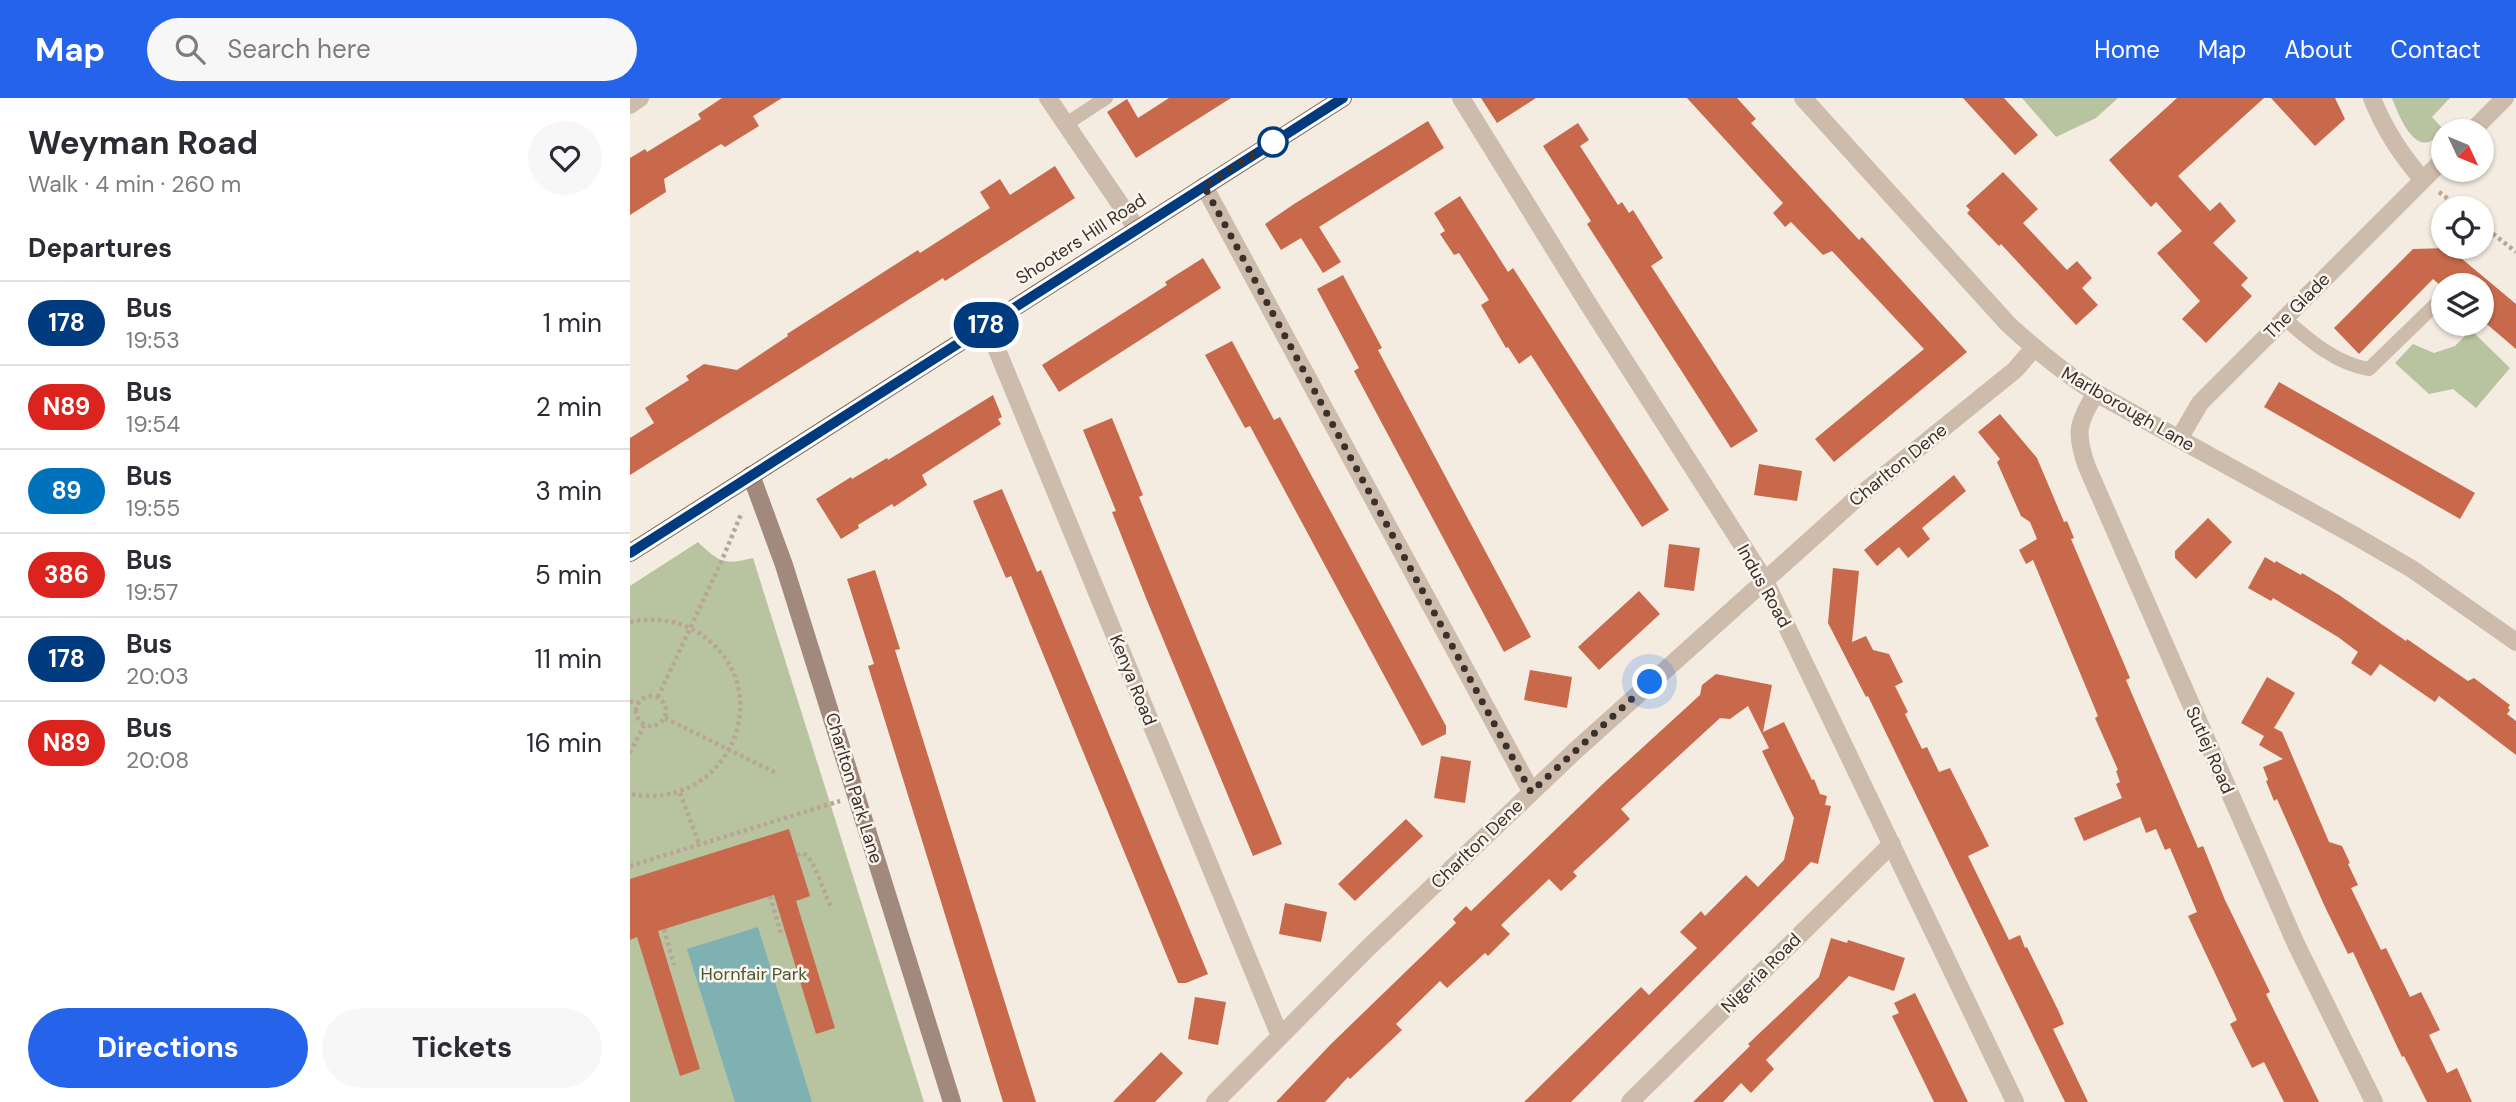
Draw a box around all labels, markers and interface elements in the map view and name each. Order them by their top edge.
search box [147,18,637,81]
text: Map [35,28,105,71]
icon: search [171,30,209,68]
text: Search here [227,32,371,66]
text: Home [2094,34,2160,65]
text: Map [2198,34,2246,65]
text: About [2284,34,2353,65]
text: Contact [2391,34,2481,65]
north arrow [2431,119,2494,182]
map controls [2431,119,2494,336]
text: Weyman Road [28,121,258,164]
button: heart [528,121,602,195]
unlabelled marker [1258,127,1288,157]
text: Walk · 4 min · 260 m [28,169,241,199]
street label: Shooters Hill Road [1011,188,1151,290]
button: locate [2431,196,2494,259]
text: Departures [28,231,172,265]
street label: The Glade [2259,268,2335,344]
button: layers [2431,273,2494,336]
text: Bus [126,291,172,325]
line badge: 178 [946,302,1026,348]
text: 1 min [543,306,602,340]
text: 178 [48,307,85,338]
text: 178 [968,309,1004,340]
text: 19:53 [126,325,180,355]
street label: Marlborough Lane [2057,361,2199,457]
text: Bus [126,375,172,409]
text: 2 min [536,390,602,424]
text: N89 [43,391,90,422]
text: 19:54 [126,409,180,439]
street label: Charlton Dene [1844,418,1952,512]
text: Bus [126,459,172,493]
text: 3 min [535,474,602,508]
text: 89 [52,475,81,506]
text: 19:55 [126,493,180,523]
street label: Indus Road [1731,540,1797,632]
text: Bus [126,543,172,577]
text: 5 min [535,558,602,592]
text: 386 [44,559,89,590]
text: 19:57 [126,577,178,607]
text: Bus [126,627,172,661]
street label: Kenya Road [1104,631,1162,729]
text: 11 min [535,642,602,676]
text: 178 [48,643,85,674]
text: 20:03 [126,661,189,691]
your location [1632,664,1667,699]
street label: Sutlej Road [2180,703,2240,797]
street label: Charlton Park Lane [820,710,888,866]
text: Bus [126,711,172,745]
text: 16 min [526,726,602,760]
text: N89 [43,727,90,758]
text: 20:08 [126,745,189,775]
street label: Charlton Dene [1426,794,1528,894]
street label: Nigeria Road [1716,928,1806,1018]
park label: Hornfair Park [701,962,807,986]
button: Directions [28,1008,308,1088]
button: Tickets [322,1008,602,1088]

